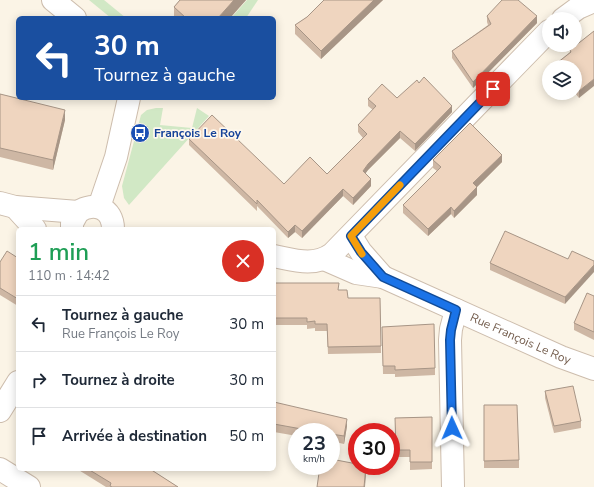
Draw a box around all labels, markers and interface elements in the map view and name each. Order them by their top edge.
map controls [542,12,582,100]
button: sound [542,12,582,52]
text: 30 m [94,27,160,65]
icon: left [28,32,80,84]
button: layers [542,60,582,100]
text: Tournez à gauche [94,63,235,87]
pin [476,72,510,106]
icon: arrive [482,78,504,100]
bus stop icon: François Le Roy [129,122,151,144]
place label: François Le Roy [154,125,242,141]
text: 1 min [28,236,89,268]
button: close [222,240,264,282]
text: 110 m · 14:42 [28,267,110,285]
text: Tournez à gauche [62,305,184,325]
street label: Rue François Le Roy [468,309,574,368]
icon: left [28,313,50,335]
text: 30 m [229,314,264,334]
text: Rue François Le Roy [62,325,179,343]
icon: right [28,369,50,391]
text: Tournez à droite [62,370,175,390]
text: 30 m [229,370,264,390]
position arrow [431,407,473,449]
speed limit sign: 30 [348,423,400,475]
icon: arrive [28,425,50,447]
text: Arrivée à destination [62,426,207,446]
text: 50 m [229,426,264,446]
text: 23 [302,430,326,457]
text: km/h [303,452,325,466]

